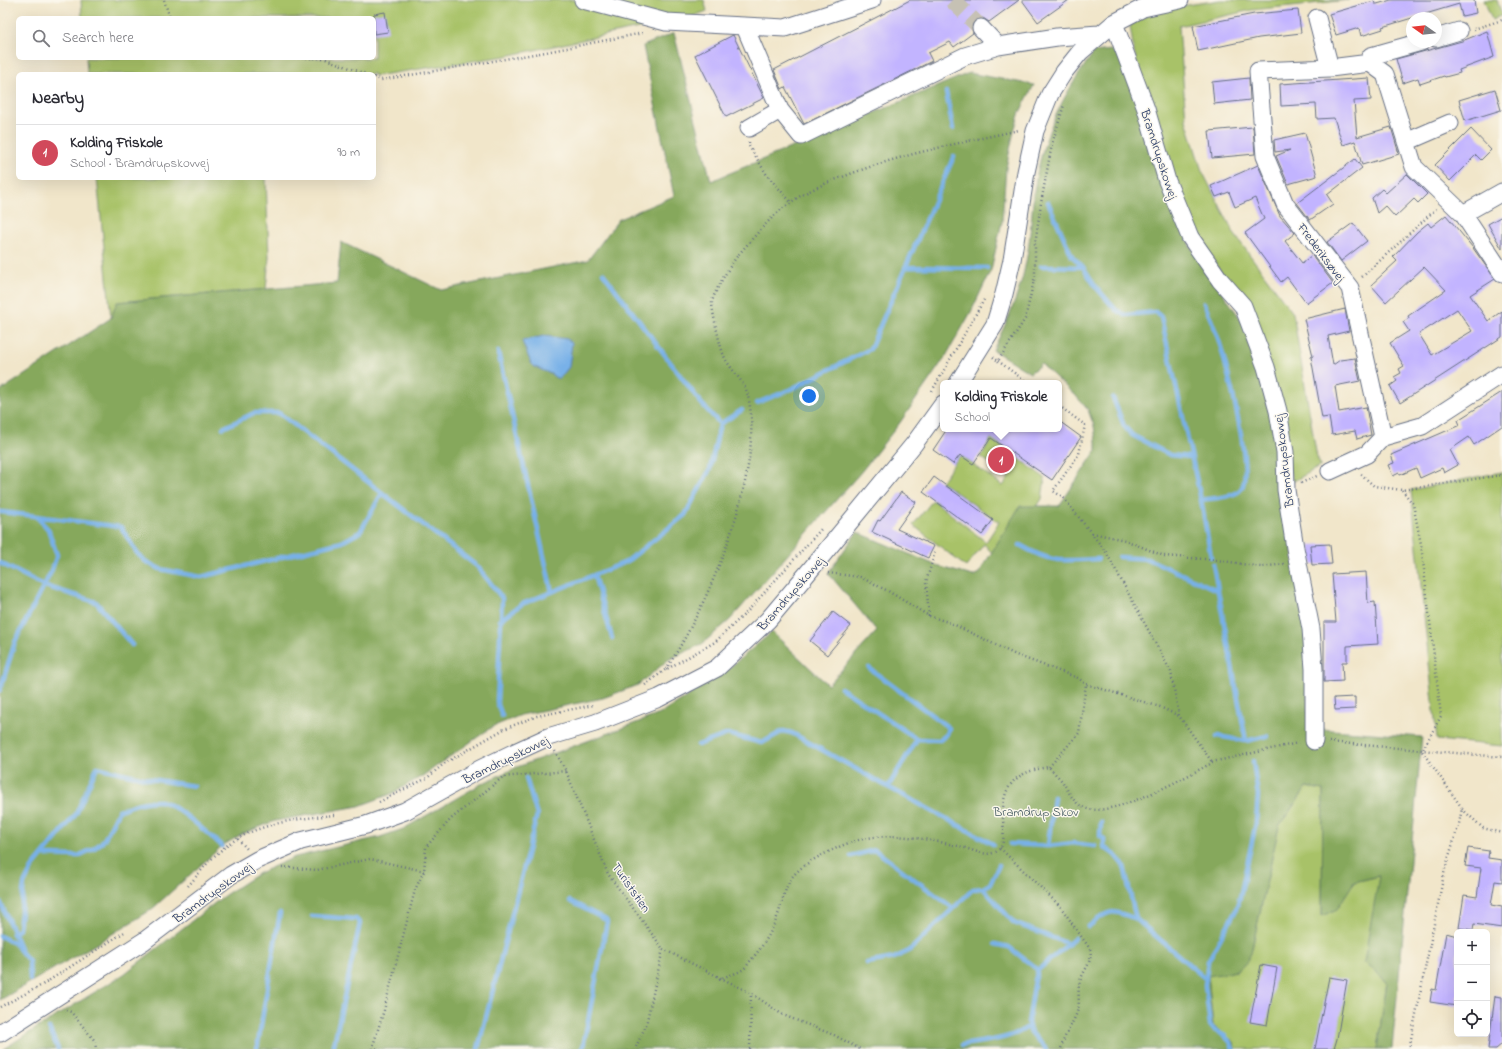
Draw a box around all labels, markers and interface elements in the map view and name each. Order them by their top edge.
north arrow [1406,12,1442,48]
search box [16,16,376,60]
icon: search [30,27,52,49]
text: Search here [62,27,134,49]
text: Nearby [32,86,84,111]
street label: Bramdrupskovvej [1135,106,1182,202]
text: Kolding Friskole [70,132,163,154]
text: 1 [43,143,47,162]
text: 90 m [337,143,360,162]
text: School · Bramdrupskovvej [70,154,209,173]
street label: Frederiksøvej [1292,219,1350,287]
popup [940,380,1062,432]
your location [799,386,819,406]
text: Kolding Friskole [955,386,1047,408]
text: School [955,408,990,427]
street label: Bramdrupskovvej [1269,413,1300,509]
pin: 1 [988,445,1014,475]
street label: Bramdrupskovvej [753,552,829,636]
street label: Bramdrupskovvej [459,731,552,790]
park label: Bramdrup Skov [993,803,1079,822]
street label: Bramdrupskovvej [169,858,257,929]
street label: Turiststien [607,859,655,917]
map controls [1454,929,1490,1037]
button: + [1454,929,1490,965]
button: − [1454,965,1490,1001]
button: locate [1454,1001,1490,1037]

